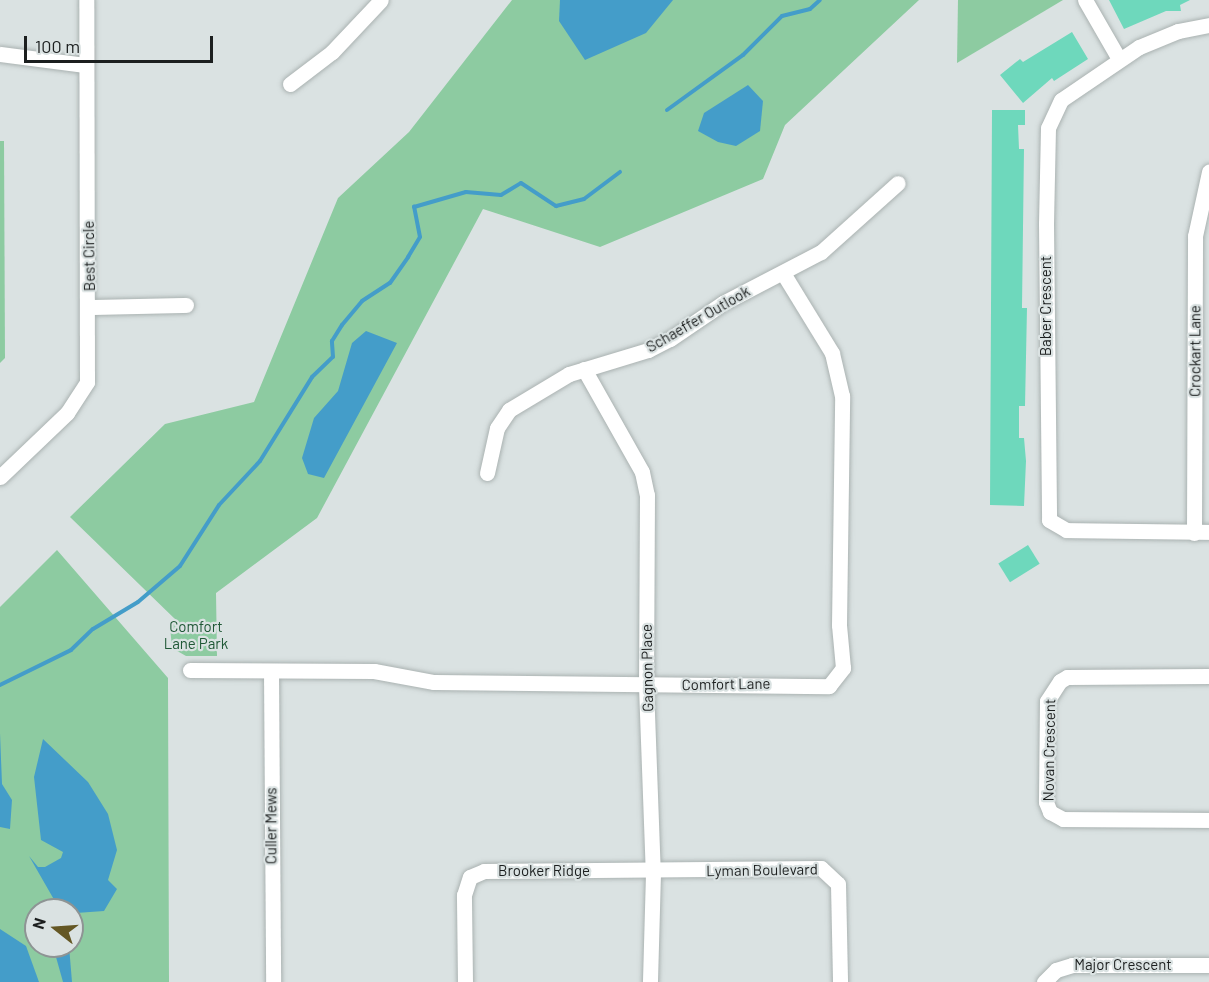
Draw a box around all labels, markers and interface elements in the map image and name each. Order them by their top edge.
scale bar [27,24,216,62]
text: 100 m [35,35,80,57]
street label: Best Circle [79,221,99,291]
street label: Baber Crescent [1037,256,1055,356]
street label: Schaeffer Outlook [643,282,753,356]
street label: Crockart Lane [1186,305,1204,397]
park label: Comfort Lane Park [164,617,228,652]
street label: Gagnon Place [637,624,657,712]
street label: Comfort Lane [681,674,771,694]
street label: Novan Crescent [1039,699,1059,801]
street label: Culler Mews [262,788,280,864]
street label: Lyman Boulevard [706,860,818,880]
street label: Brooker Ridge [498,862,590,880]
north arrow [24,898,84,958]
text: N [28,915,49,931]
street label: Major Crescent [1074,956,1172,974]

